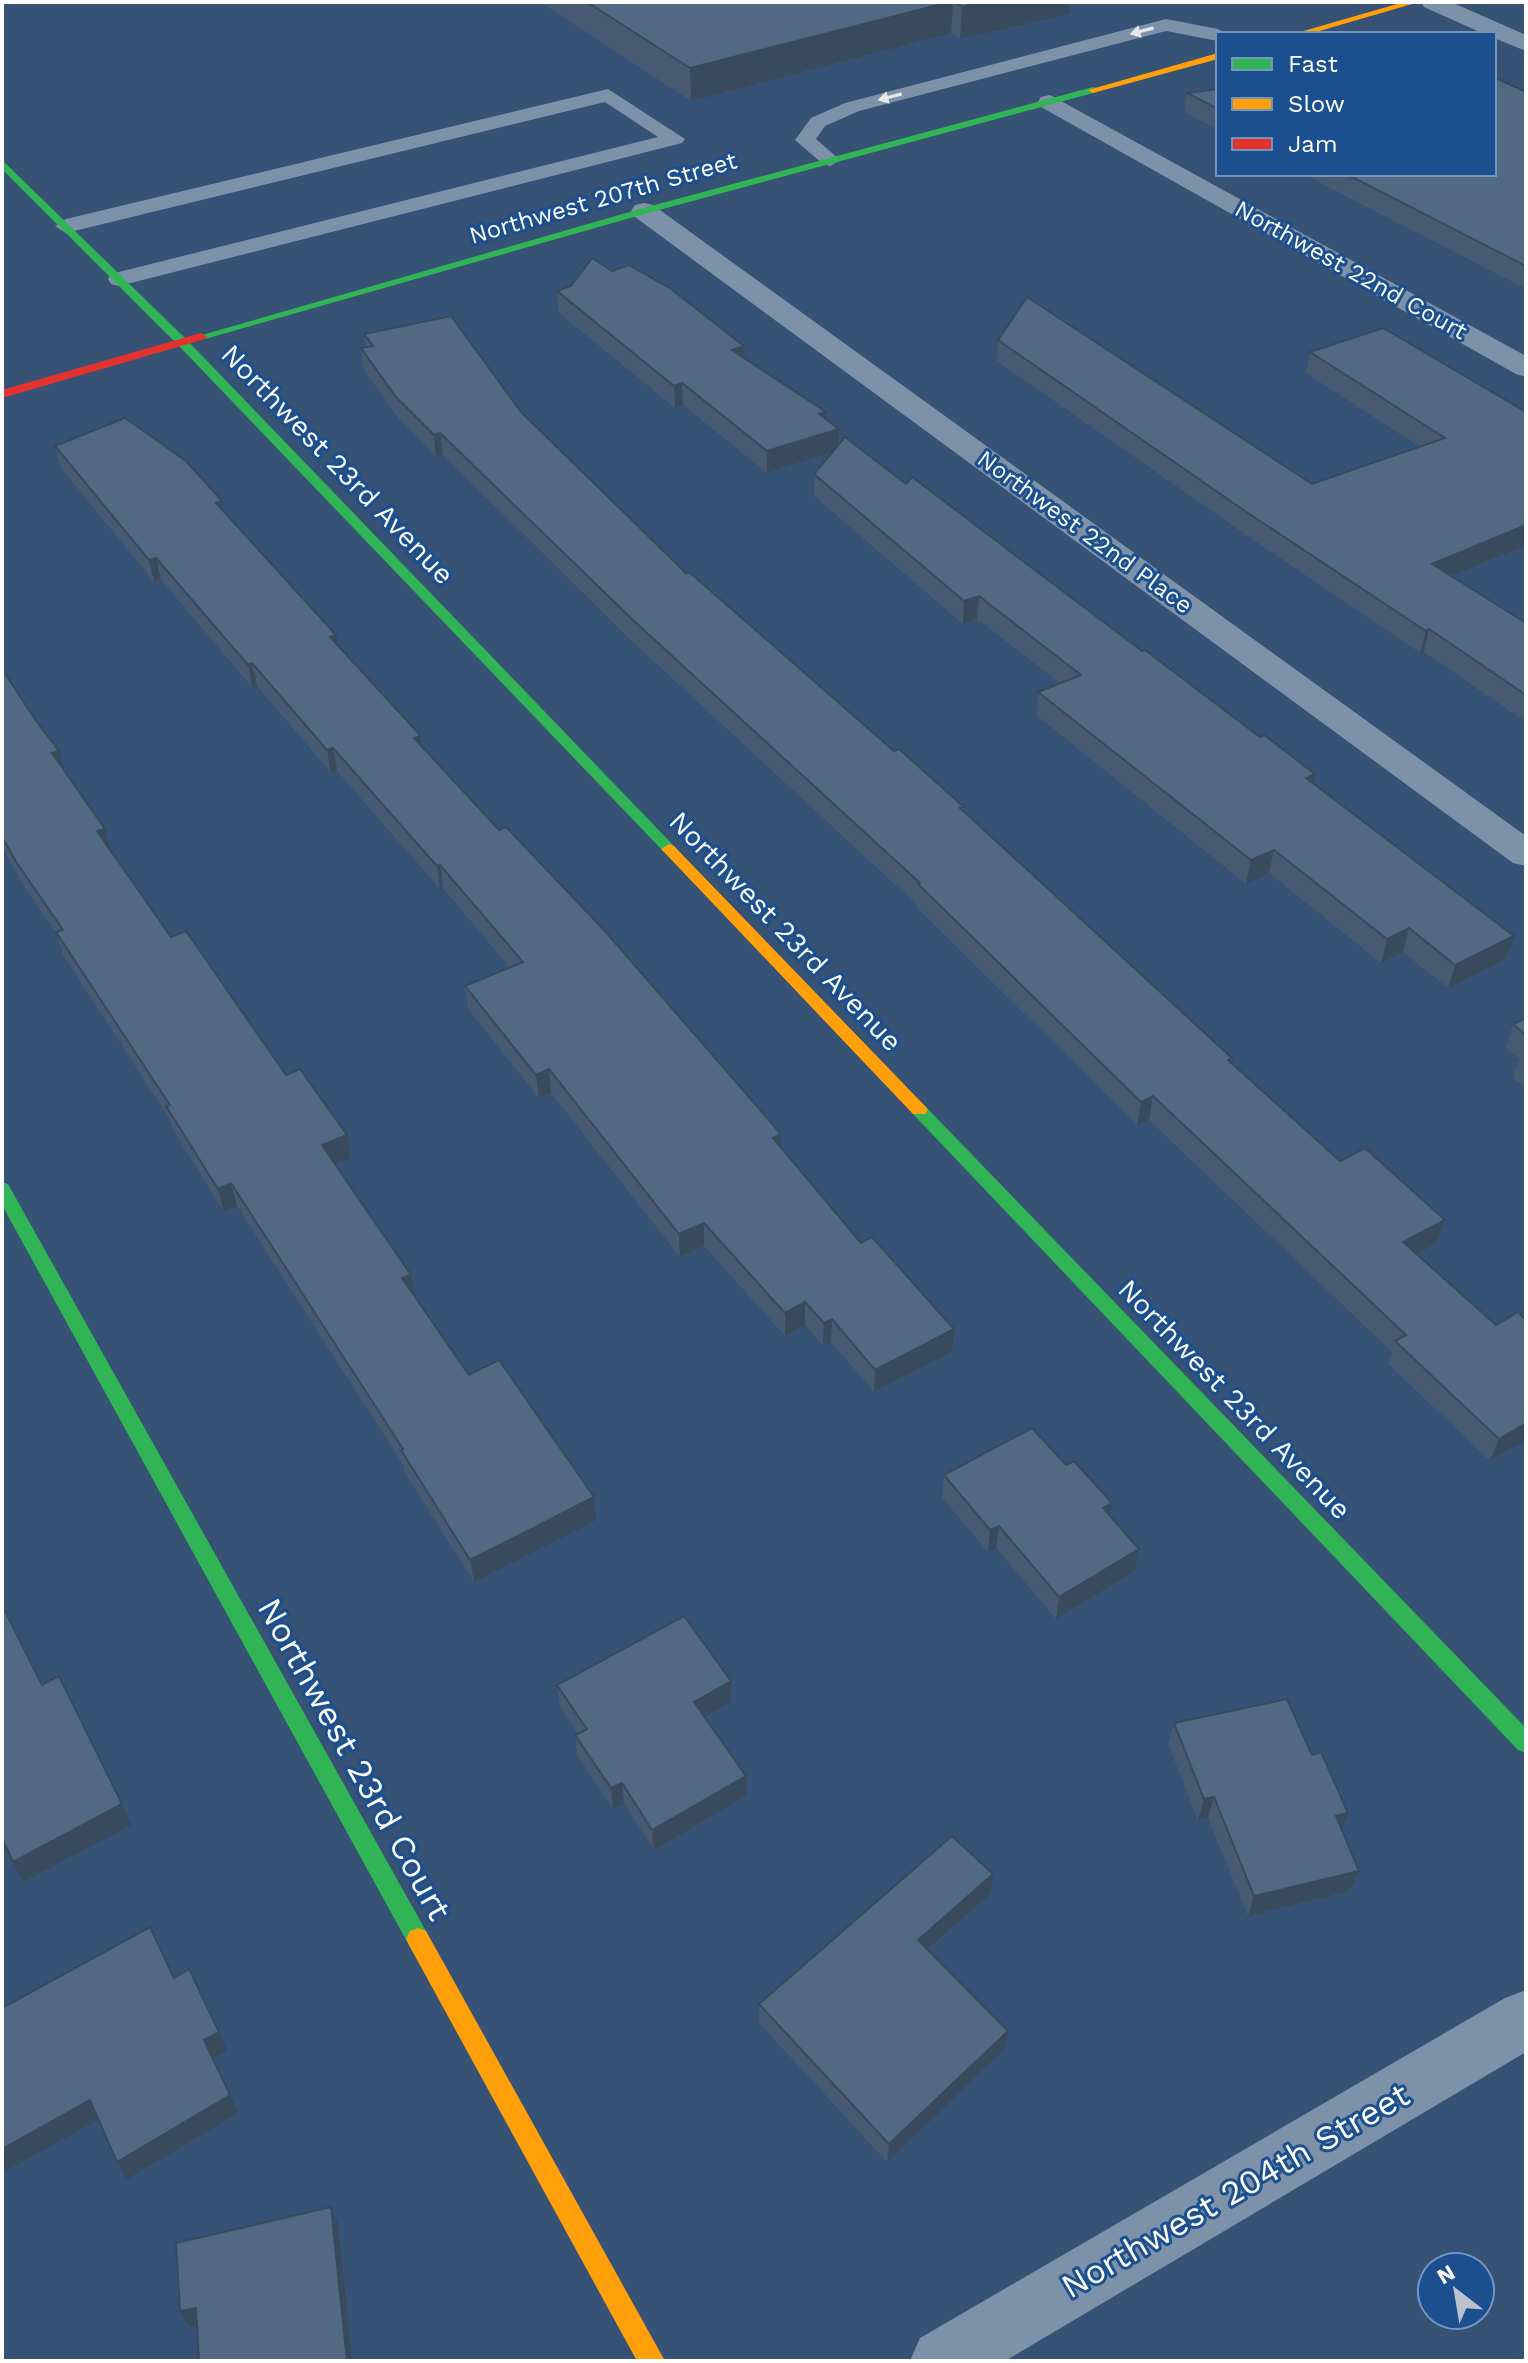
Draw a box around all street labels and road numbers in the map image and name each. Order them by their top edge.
street label: Northwest 207th Street [466,146,740,250]
street label: Northwest 22nd Court [1230,195,1472,345]
street label: Northwest 23rd Avenue [215,338,461,591]
street label: Northwest 22nd Place [972,445,1198,619]
street label: Northwest 23rd Avenue [663,805,909,1058]
street label: Northwest 23rd Avenue [1112,1273,1358,1526]
street label: Northwest 23rd Court [250,1591,460,1927]
street label: Northwest 204th Street [1054,2074,1416,2306]

